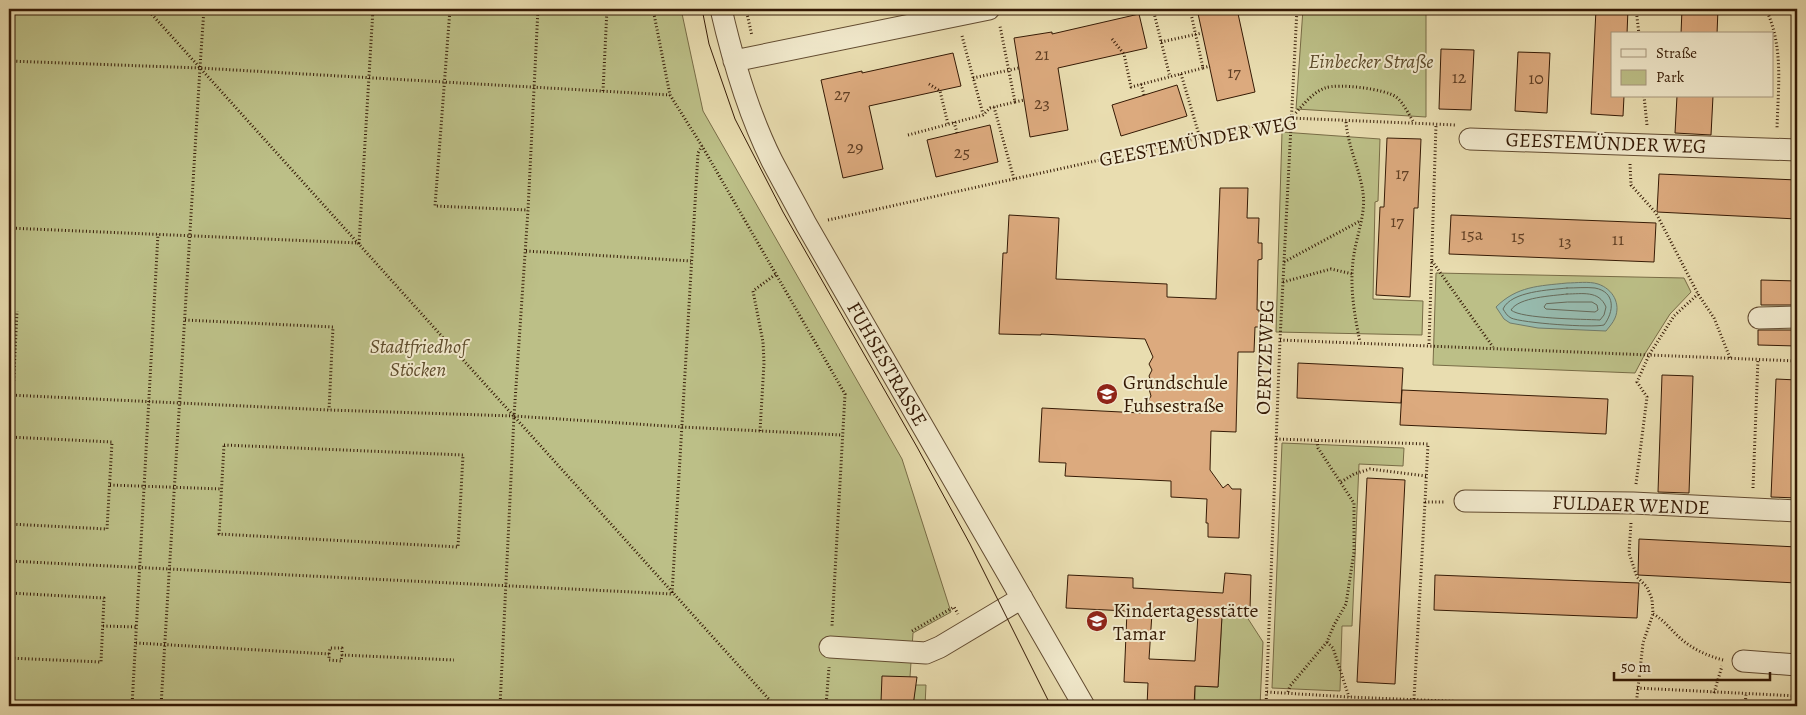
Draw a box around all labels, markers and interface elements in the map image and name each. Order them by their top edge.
legend [1611,32,1774,98]
house number: 21 [1035,42,1049,66]
text: Straße [1656,43,1697,63]
park label: Einbecker Straße [1309,48,1434,75]
house number: 17 [1227,60,1241,84]
house number: 12 [1452,65,1467,89]
house number: 10 [1528,66,1544,90]
text: Park [1656,67,1685,87]
house number: 27 [834,82,850,106]
house number: 23 [1034,91,1050,115]
street label: GEESTEMÜNDER WEG [1097,109,1299,173]
street label: GEESTEMÜNDER WEG [1505,126,1707,160]
house number: 29 [847,135,863,159]
house number: 25 [954,140,970,164]
house number: 17 [1395,161,1409,185]
house number: 17 [1390,209,1404,233]
house number: 15a [1461,222,1484,246]
house number: 15 [1511,224,1525,248]
house number: 11 [1612,227,1624,251]
house number: 13 [1558,229,1572,253]
street label: FUHSESTRASSE [840,297,934,431]
street label: OERTZEWEG [1249,299,1281,415]
park label: Stadtfriedhof Stöcken [370,333,470,383]
place label: Grundschule Fuhsestraße [1123,369,1228,419]
school or university icon: Grundschule Fuhsestraße [1095,382,1119,406]
street label: FULDAER WENDE [1552,489,1710,521]
place label: Kindertagesstätte Tamar [1113,597,1259,647]
school or university icon: Kindertagesstätte Tamar [1085,609,1109,633]
scale bar [1614,650,1770,682]
text: 50 m [1621,657,1651,677]

